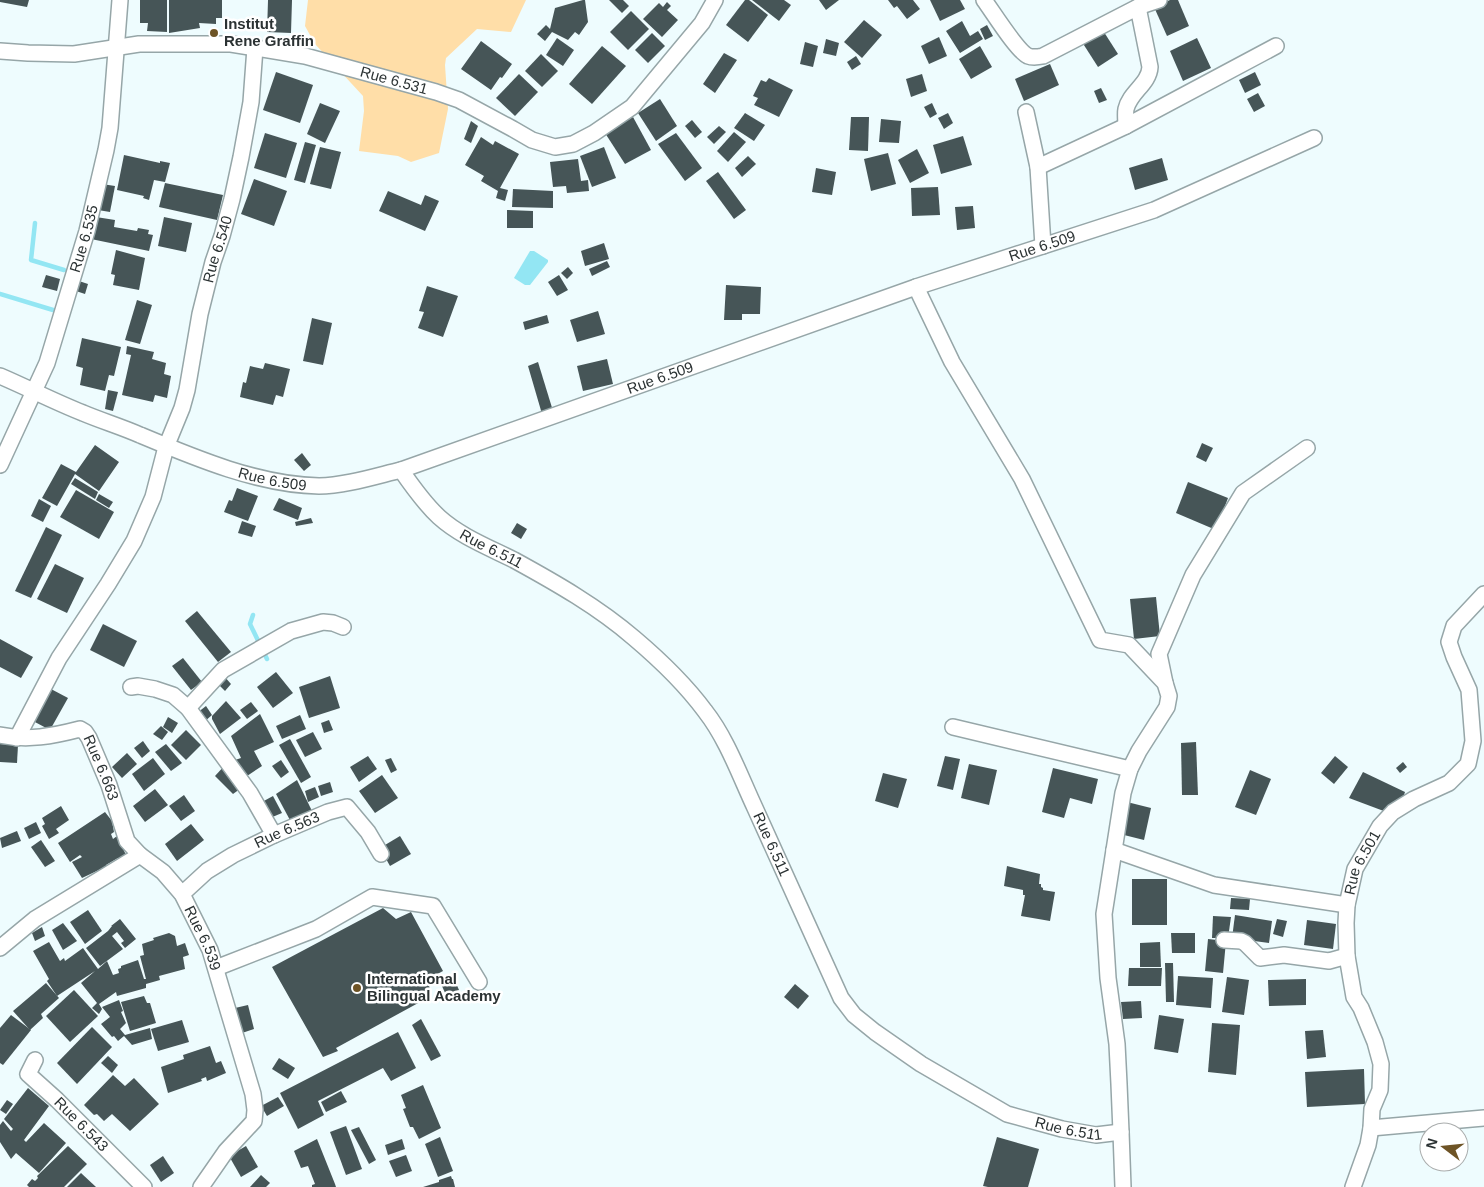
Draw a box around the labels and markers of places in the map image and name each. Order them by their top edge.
place label: Institut Rene Graffin [224,15,314,49]
marker: Institut Rene Graffin [208,27,220,39]
place label: International Bilingual Academy [367,970,501,1004]
marker: International Bilingual Academy [351,982,363,994]

